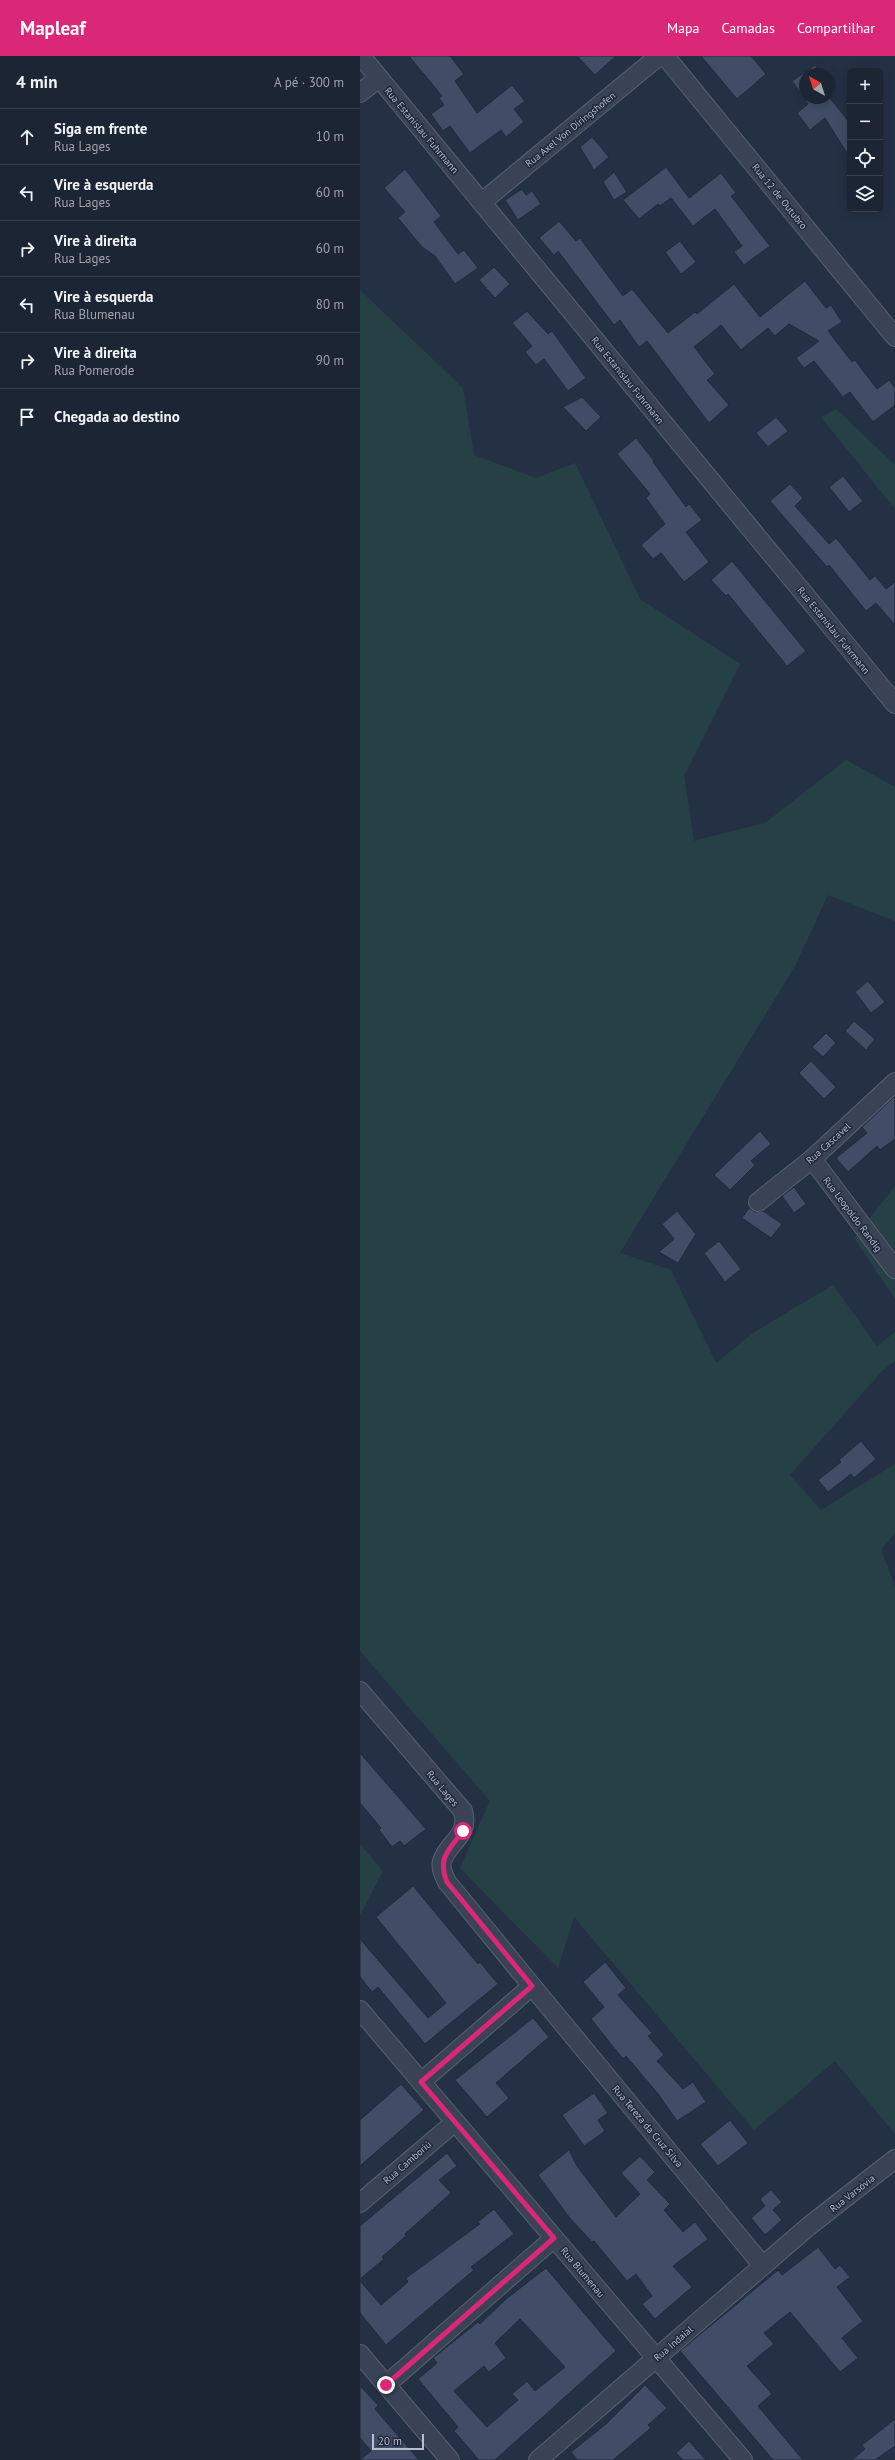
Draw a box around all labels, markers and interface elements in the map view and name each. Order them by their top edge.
text: Mapleaf [20,16,86,40]
text: Mapa [667,19,700,37]
text: Camadas [722,19,775,37]
text: Compartilhar [797,19,875,37]
north arrow [799,68,835,104]
map controls [847,68,883,212]
button: + [847,68,883,104]
text: 4 min [16,71,57,93]
text: A pé · 300 m [274,74,344,91]
street label: Rua Estanislau Fuhrmann [382,85,461,176]
street label: Rua Axel Von Diringshofen [522,89,618,170]
button: − [847,104,883,140]
text: Siga em frente [54,119,147,138]
icon: ahead [16,126,38,148]
text: 10 m [316,128,344,145]
text: Rua Lages [54,138,111,155]
button: locate [847,140,883,176]
street label: Rua 12 de Outubro [749,161,810,232]
text: Vire à esquerda [54,175,153,194]
button: layers [847,176,883,212]
icon: left [16,182,38,204]
text: 60 m [316,184,344,201]
text: Rua Lages [54,194,111,211]
text: Vire à direita [54,231,137,250]
icon: right [16,238,38,260]
text: 60 m [316,240,344,257]
text: Rua Lages [54,250,111,267]
text: Vire à esquerda [54,287,153,306]
icon: left [16,294,38,316]
text: 80 m [316,296,344,313]
text: Rua Blumenau [54,306,135,323]
street label: Rua Estanislau Fuhrmann [588,334,667,427]
text: Vire à direita [54,343,137,362]
icon: right [16,350,38,372]
text: 90 m [316,352,344,369]
text: Rua Pomerode [54,362,134,379]
icon: arrive [16,406,38,428]
text: Chegada ao destino [54,407,180,426]
street label: Rua Estanislau Fuhrmann [794,584,873,677]
street label: Rua Cascavel [803,1120,853,1167]
street label: Rua Leopoldo Randig [820,1174,885,1254]
street label: Rua Lages [424,1767,462,1809]
route start [454,1822,472,1840]
street label: Rua Tereza da Cruz Silva [609,2083,686,2170]
street label: Rua Camboriú [381,2138,434,2187]
street label: Rua Varsóvia [827,2172,878,2215]
street label: Rua Blumenau [558,2244,608,2300]
street label: Rua Indaial [651,2323,696,2364]
route end [377,2376,395,2394]
scale bar [372,2432,424,2451]
text: 20 m [378,2434,402,2448]

